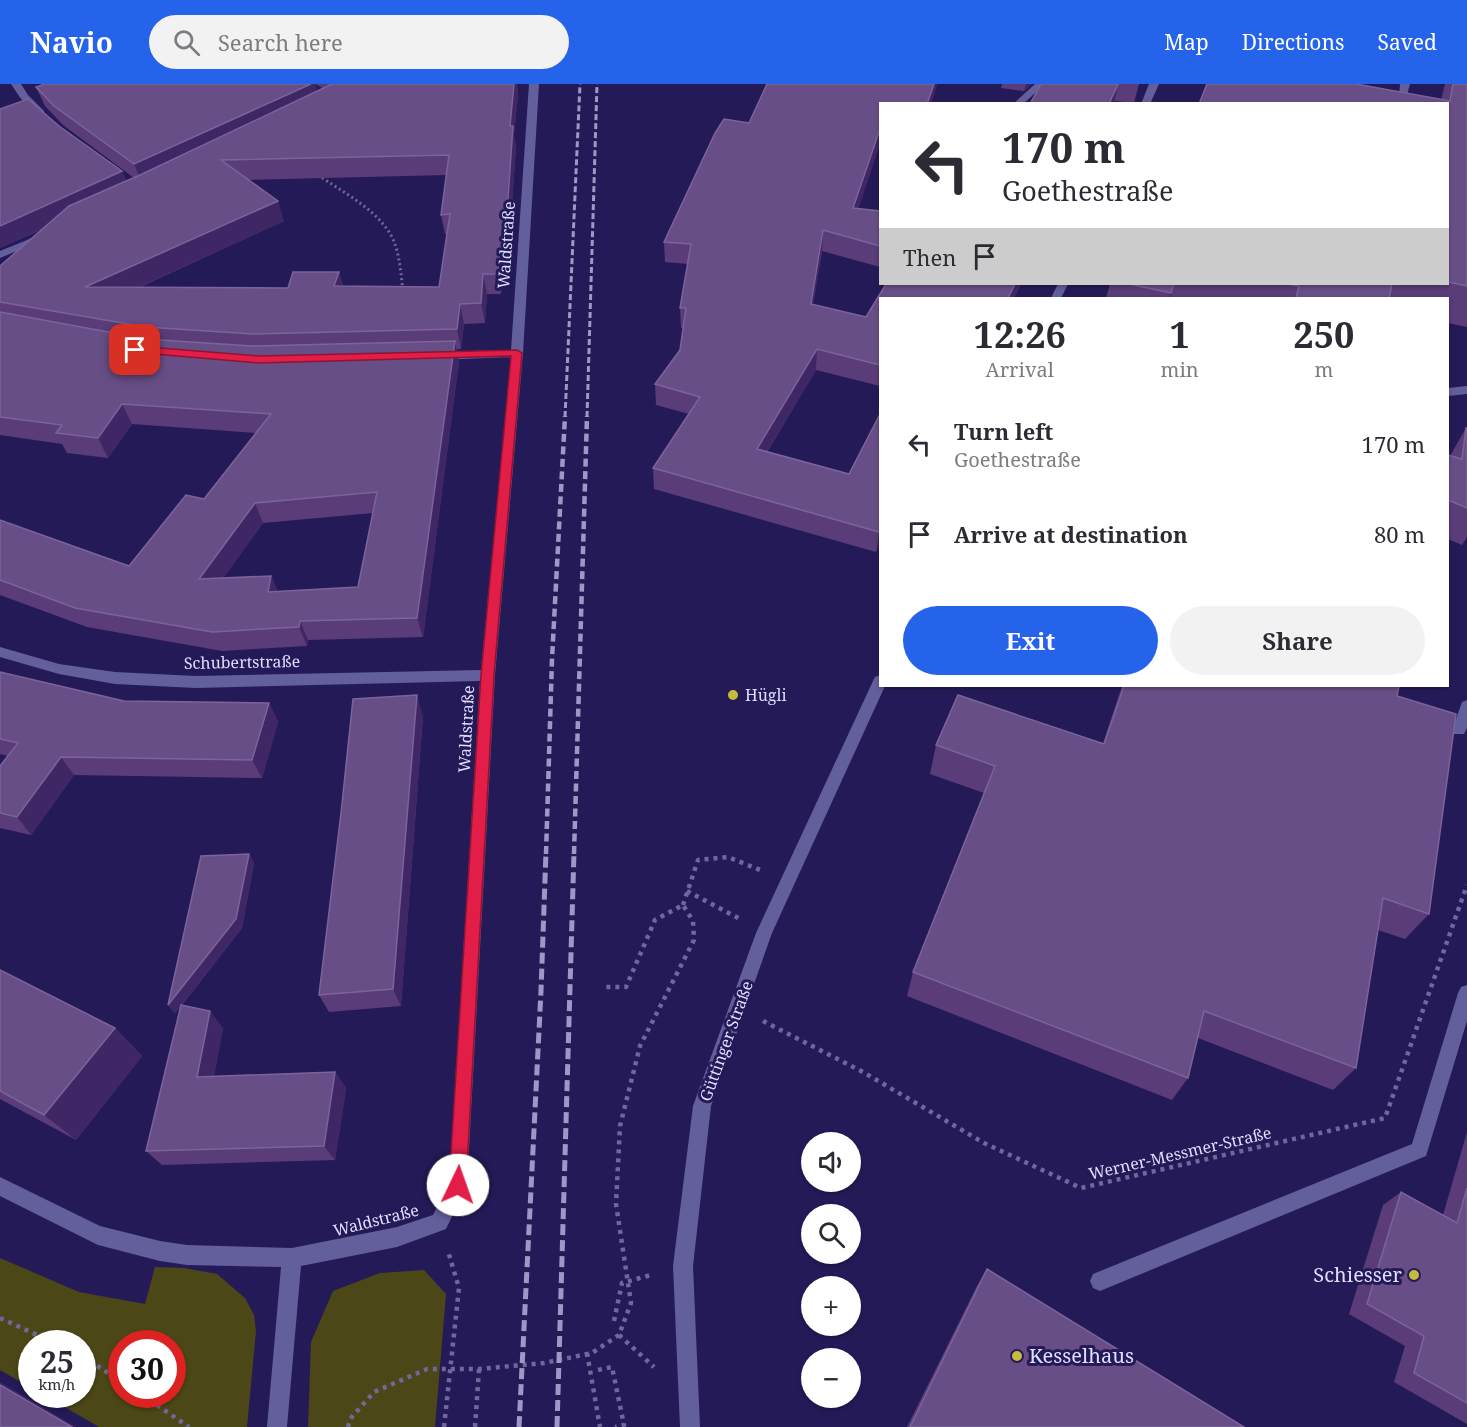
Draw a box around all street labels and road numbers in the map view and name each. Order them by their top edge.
street label: Waldstraße [492,201,520,289]
street label: Schubertstraße [184,650,300,674]
street label: Waldstraße [453,685,479,773]
street label: Güttinger Straße [694,978,758,1104]
street label: Werner-Messmer-Straße [1086,1121,1274,1185]
street label: Waldstraße [331,1199,421,1241]

